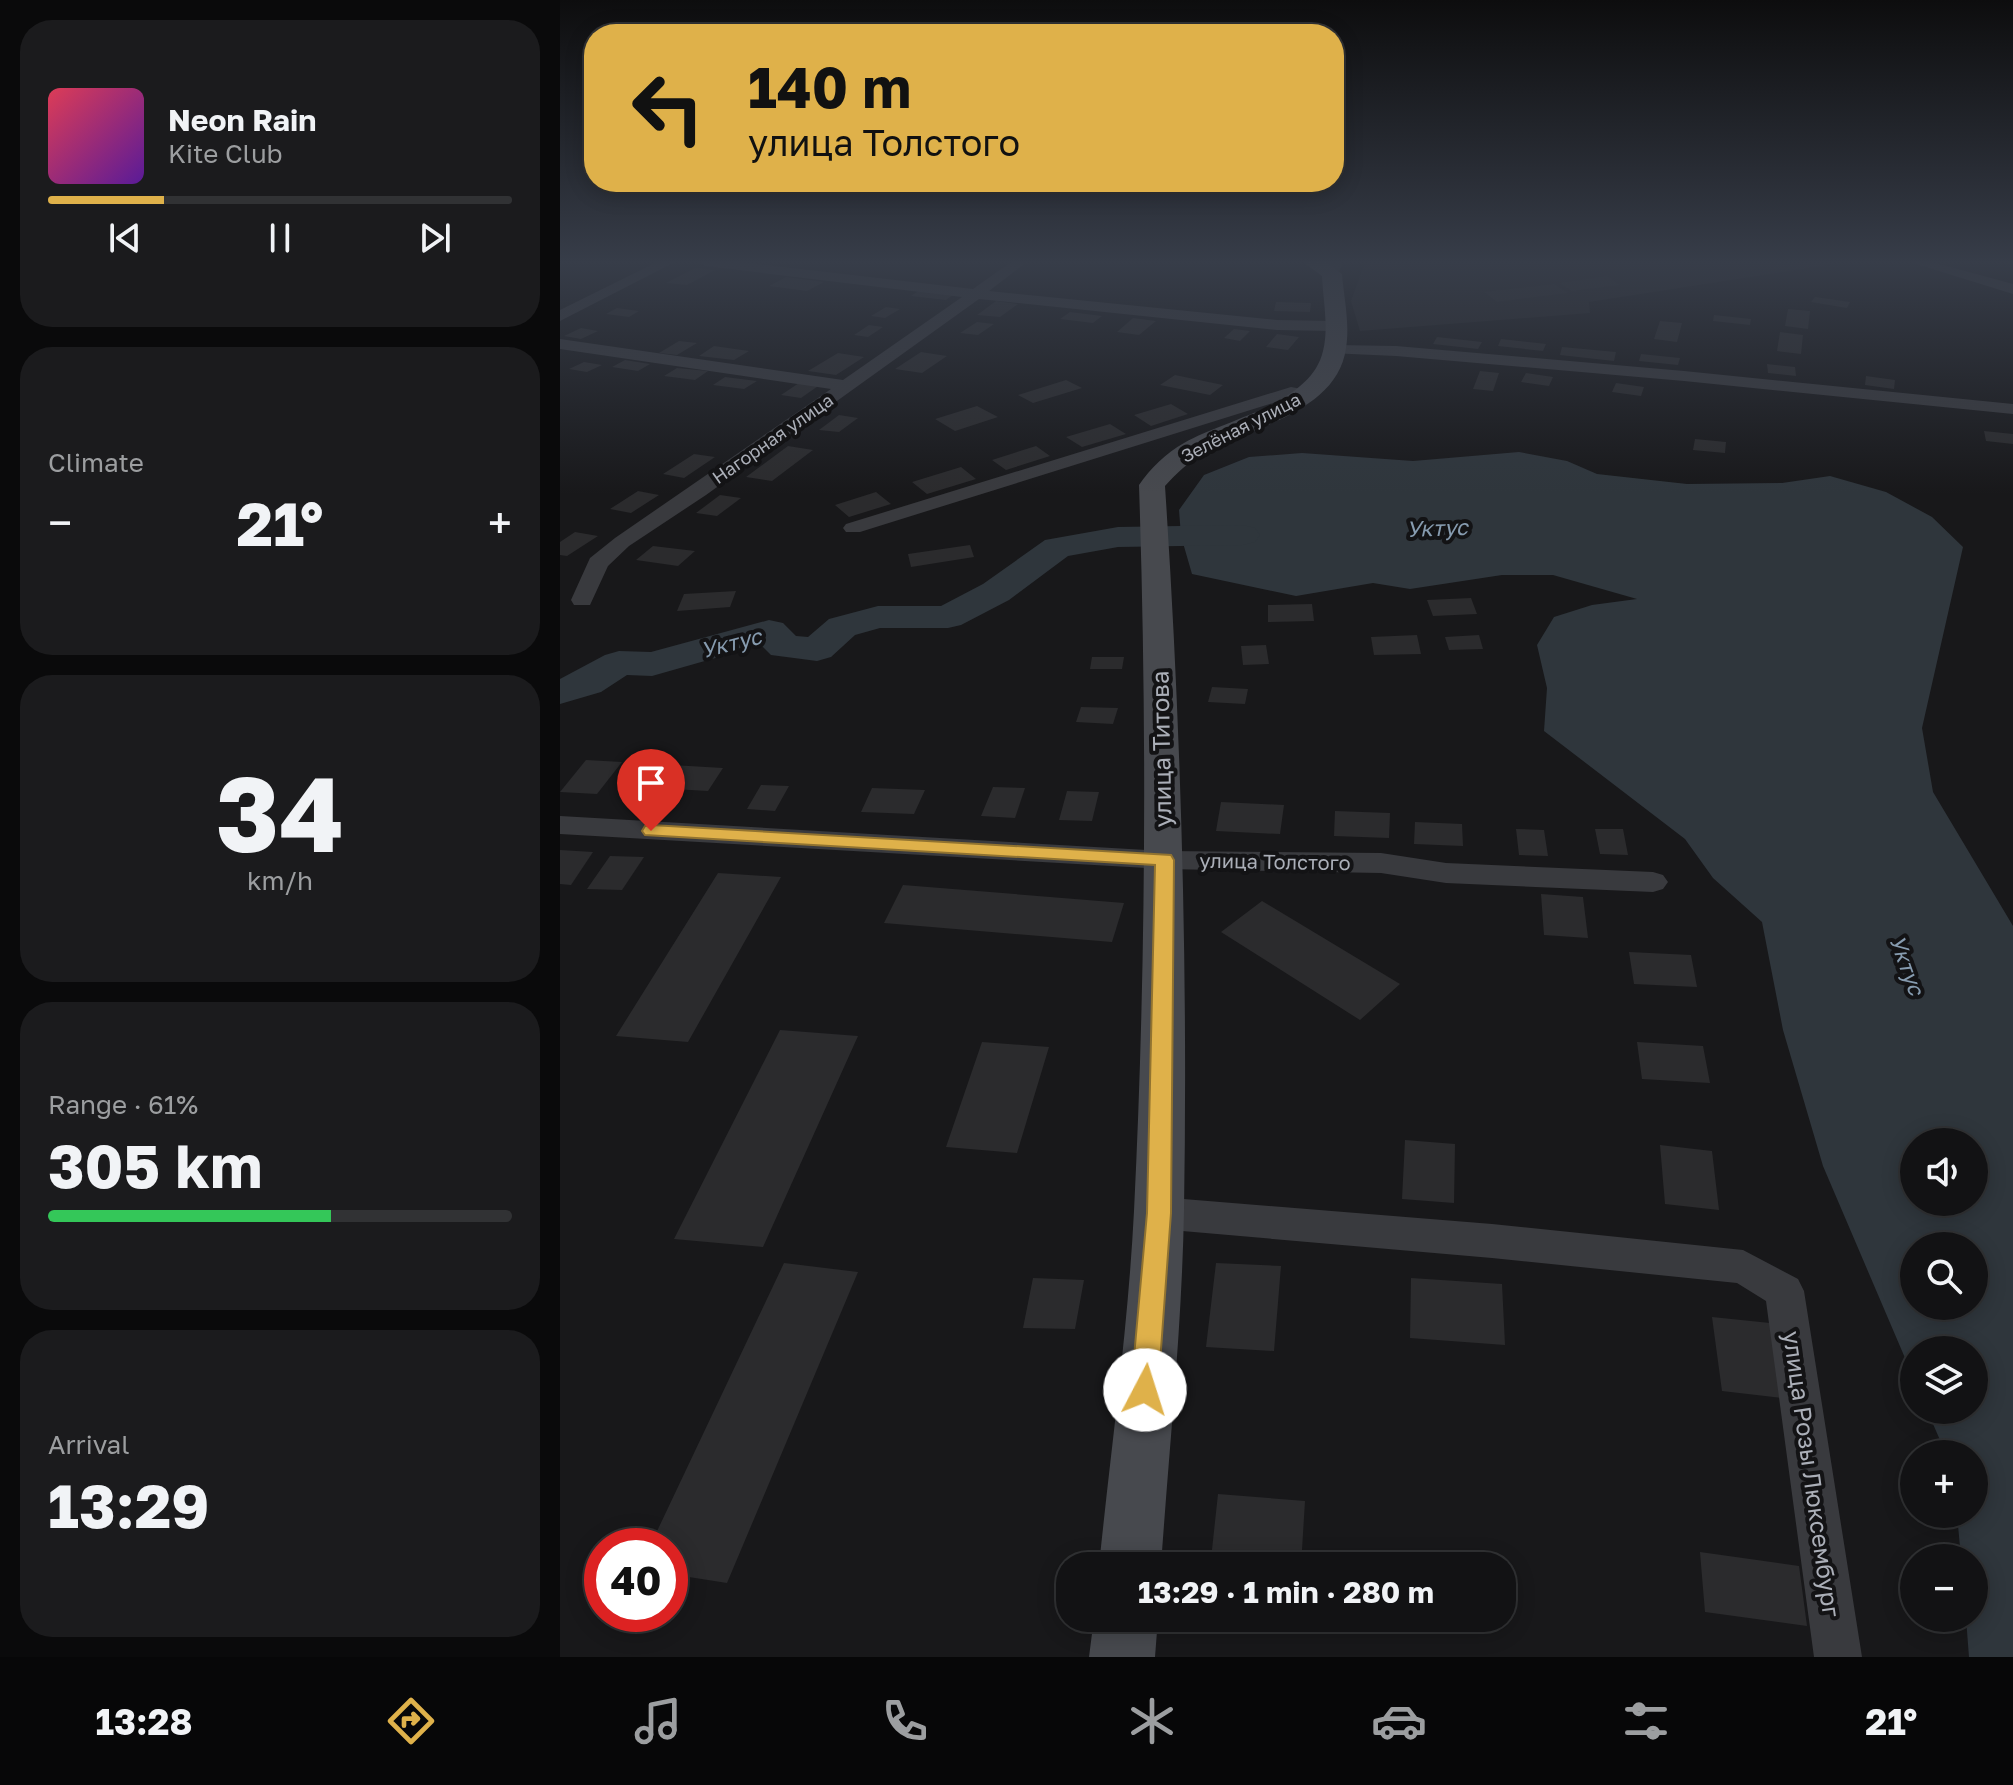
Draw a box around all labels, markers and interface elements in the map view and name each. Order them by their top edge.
text: 140 m [748,53,911,120]
icon: left [616,56,720,160]
text: Neon Rain [168,102,316,138]
text: улица Толстого [748,121,1020,164]
text: Kite Club [168,138,283,169]
icon: previous [103,216,147,260]
icon: pause [258,216,302,260]
icon: next [413,216,457,260]
street label: Зелёная улица [1177,387,1304,467]
street label: Нагорная улица [708,388,837,488]
text: Climate [48,447,144,478]
text: 21° [237,487,323,559]
text: − [48,496,72,549]
text: + [488,496,512,549]
water label: Уктус [1406,513,1470,542]
water label: Уктус [698,621,766,663]
street label: улица Титова [1145,670,1176,828]
pin [617,749,685,831]
text: 34 [216,750,344,875]
icon: arrive [629,761,673,805]
street label: улица Толстого [1199,848,1351,874]
text: km/h [247,865,313,896]
water label: Уктус [1884,931,1931,1000]
text: Range · 61% [48,1089,198,1120]
map controls [1900,1128,1988,1632]
button: sound [1900,1128,1988,1216]
text: 305 km [48,1129,263,1201]
button: search [1900,1232,1988,1320]
street label: улица Розы Люксембург [1778,1329,1847,1619]
button: layers [1900,1336,1988,1424]
position arrow [1103,1348,1187,1432]
text: Arrival [48,1429,129,1460]
button: + [1900,1440,1988,1528]
text: 13:29 [48,1469,209,1541]
speed limit sign: 40 [584,1528,688,1632]
button: − [1900,1544,1988,1632]
text: 13:29 · 1 min · 280 m [1138,1574,1434,1610]
icon: directions [383,1693,439,1749]
icon: music [630,1693,686,1749]
icon: phone [877,1693,933,1749]
icon: climate [1124,1693,1180,1749]
icon: car [1371,1693,1427,1749]
icon: filters [1618,1693,1674,1749]
text: 13:28 [95,1700,193,1743]
text: 21° [1865,1700,1917,1743]

